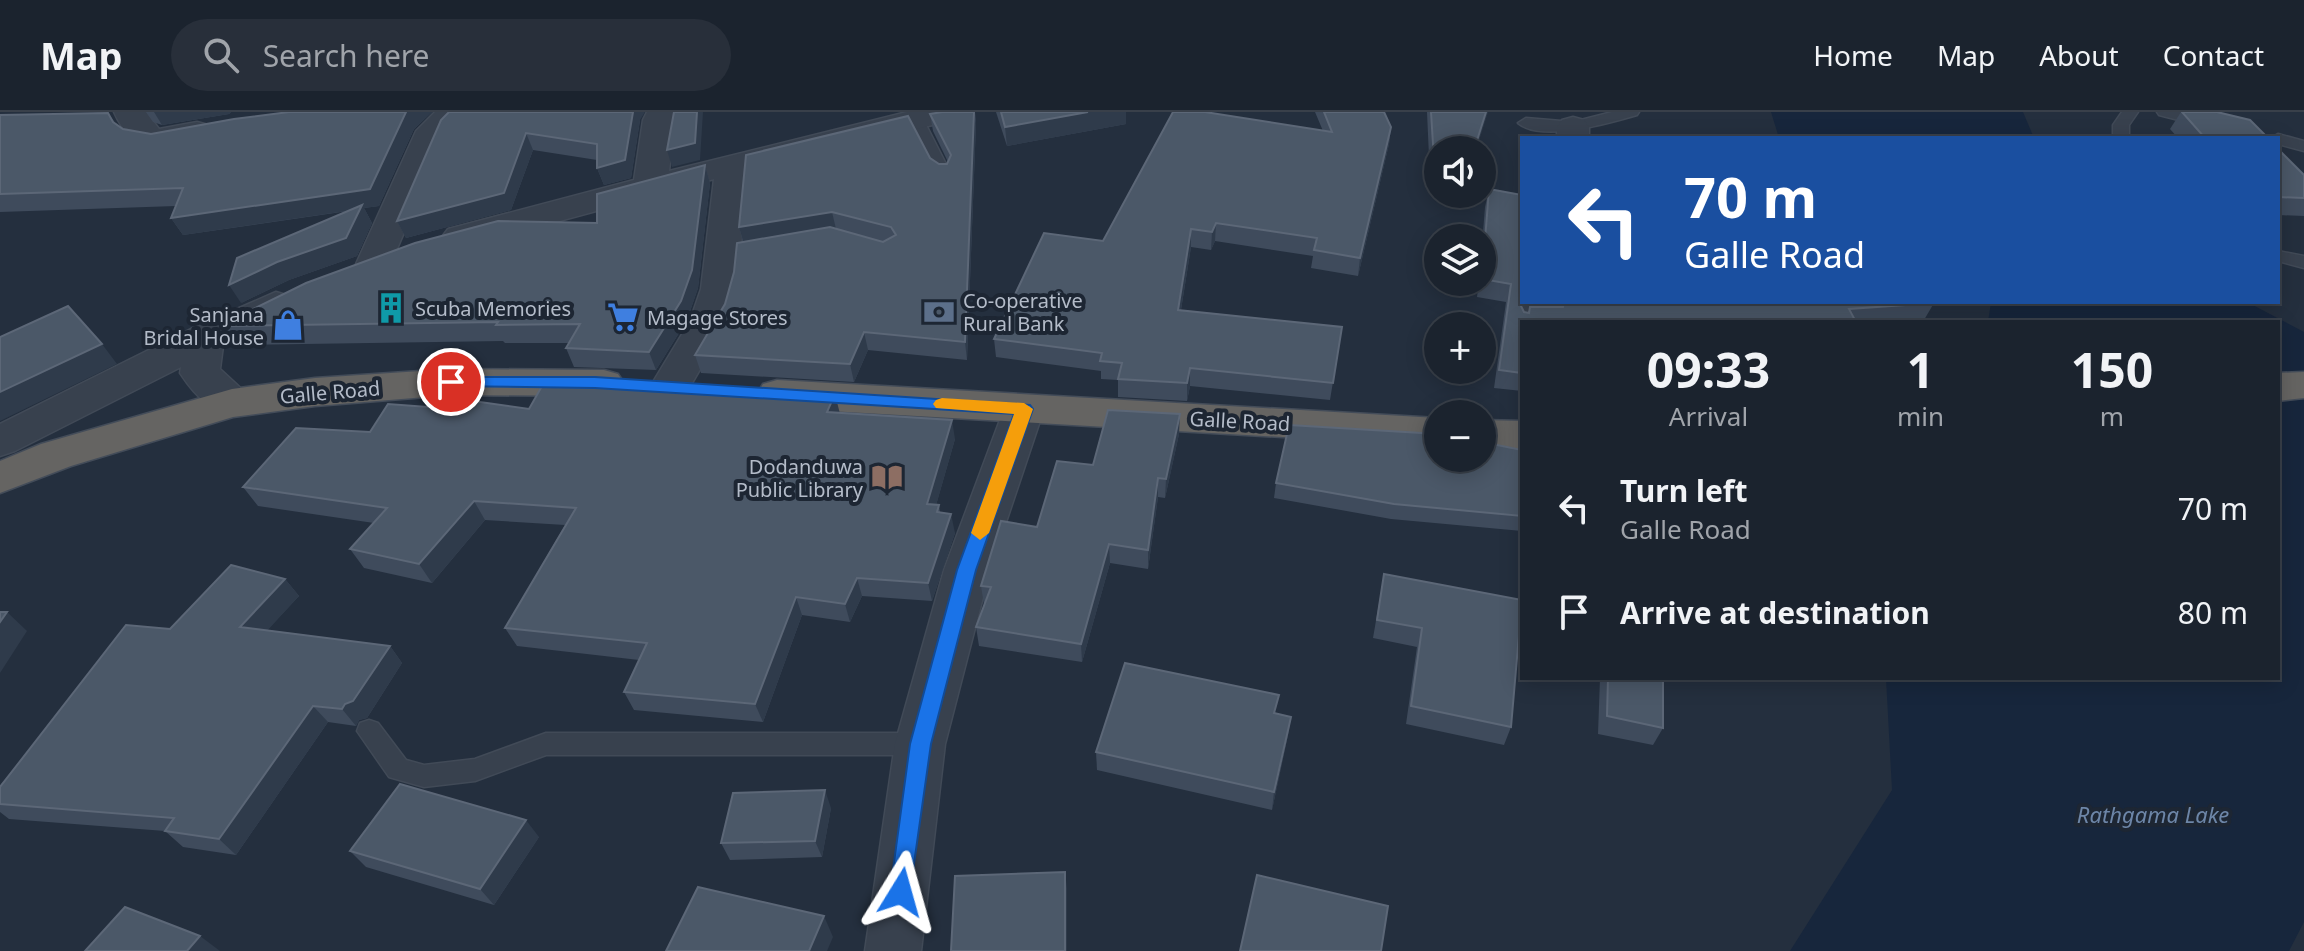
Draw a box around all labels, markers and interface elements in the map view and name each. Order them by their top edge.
search box [171,19,731,91]
text: Map [40,29,123,81]
icon: search [199,33,243,77]
text: Search here [263,35,430,76]
text: Home [1813,36,1893,74]
text: Map [1937,36,1995,74]
text: About [2039,36,2119,74]
text: Contact [2163,36,2264,74]
map controls [1424,136,1496,472]
button: sound [1424,136,1496,208]
text: 70 m [1684,158,1817,234]
icon: left [1552,168,1656,272]
button: layers [1424,224,1496,296]
text: Galle Road [1684,230,1865,279]
place label: Co-operative Rural Bank [963,287,1083,337]
building icon: Scuba Memories [374,291,408,325]
place label: Scuba Memories [415,295,571,322]
bank icon: Co-operative Rural Bank [922,295,956,329]
supermarket icon: Magage Stores [606,300,640,334]
place label: Sanjana Bridal House [144,301,264,351]
place label: Magage Stores [647,304,788,331]
shop icon: Sanjana Bridal House [271,308,305,342]
button: + [1424,312,1496,384]
text: 09:33 [1647,337,1770,402]
text: 1 [1907,337,1934,402]
text: 150 [2071,337,2153,402]
pin [417,348,485,416]
icon: arrive [429,360,473,404]
street label: Galle Road [279,374,381,410]
text: Arrival [1669,398,1748,434]
text: min [1897,398,1944,434]
text: m [2100,398,2124,434]
button: − [1424,400,1496,472]
street label: Galle Road [1189,405,1291,437]
place label: Dodanduwa Public Library [736,453,864,503]
library icon: Dodanduwa Public Library [870,460,904,494]
text: Turn left [1620,470,1748,511]
icon: left [1552,486,1596,530]
text: 70 m [2178,488,2248,529]
text: Galle Road [1620,511,1751,547]
icon: arrive [1552,590,1596,634]
text: Arrive at destination [1620,592,1930,633]
text: 80 m [2178,592,2248,633]
water label: Rathgama Lake [2077,799,2229,829]
position arrow [859,850,943,934]

